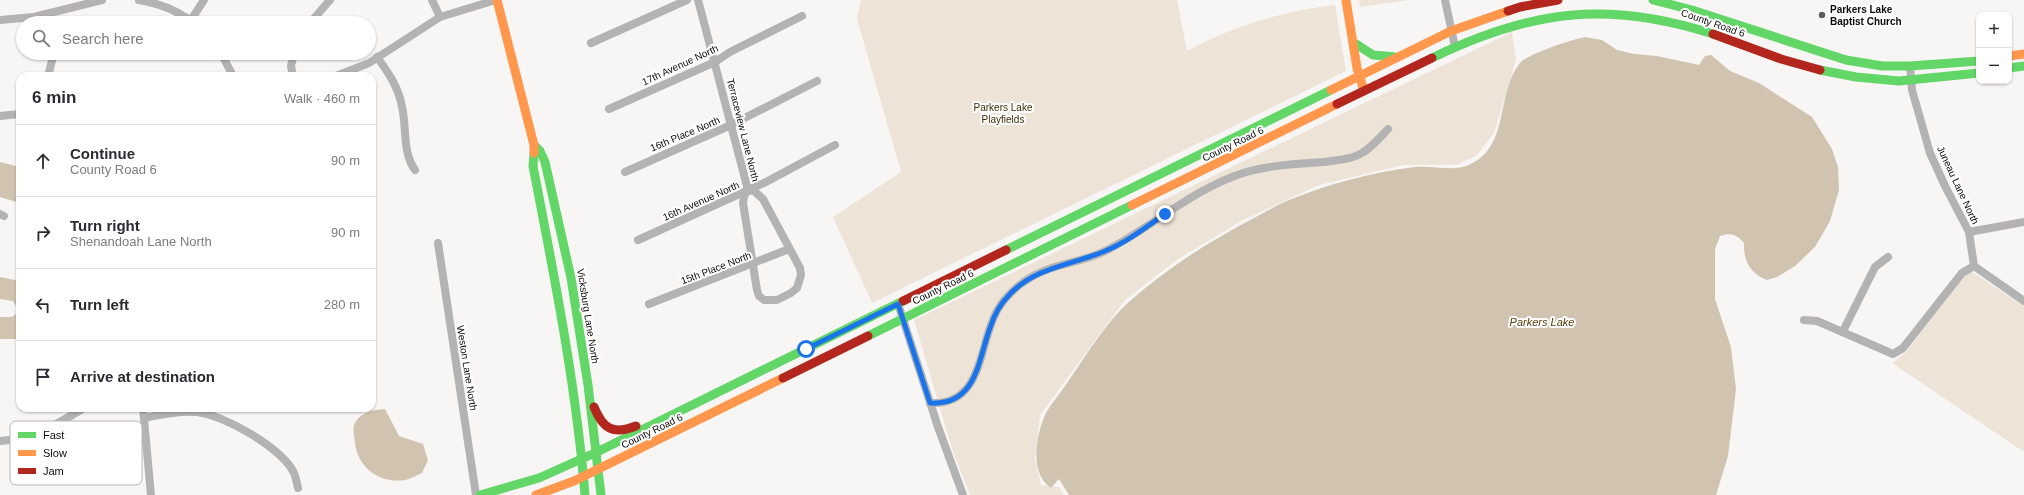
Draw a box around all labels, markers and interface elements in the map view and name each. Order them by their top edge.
place label: Parkers Lake Baptist Church [1830,4,1902,27]
street label: County Road 6 [1680,7,1747,39]
marker: Parkers Lake Baptist Church [1817,10,1827,20]
map controls [1976,12,2012,84]
button: + [1976,12,2012,48]
search box [16,16,376,60]
icon: search [30,27,52,49]
text: Search here [62,30,144,47]
street label: 17th Avenue North [640,43,720,87]
button: − [1976,48,2012,84]
street label: Terraceview Lane North [725,77,761,183]
text: 6 min [32,88,76,107]
text: Walk · 460 m [284,91,360,106]
park label: Parkers Lake Playfields [974,102,1033,125]
street label: 16th Place North [649,114,721,154]
street label: County Road 6 [1201,124,1266,164]
street label: Juneau Lane North [1935,144,1981,226]
text: Continue [70,145,135,162]
icon: ahead [32,150,54,172]
text: 90 m [331,153,360,168]
text: County Road 6 [70,162,157,177]
street label: 16th Avenue North [661,179,741,223]
route end [1156,205,1174,223]
text: Turn right [70,217,140,234]
icon: right [32,222,54,244]
text: 90 m [331,225,360,240]
text: Shenandoah Lane North [70,234,212,249]
street label: 15th Place North [679,250,753,286]
street label: County Road 6 [911,267,976,307]
street label: Vicksburg Lane North [575,268,601,364]
icon: left [32,294,54,316]
text: Turn left [70,296,129,313]
text: 280 m [324,297,360,312]
water label: Parkers Lake [1510,316,1574,328]
street label: Weston Lane North [455,325,479,411]
route start [797,340,815,358]
icon: arrive [32,366,54,388]
text: Arrive at destination [70,368,215,385]
street label: County Road 6 [620,411,685,451]
legend [10,421,142,485]
text: Fast [43,429,64,441]
text: Slow [43,447,67,459]
text: Jam [43,465,64,477]

